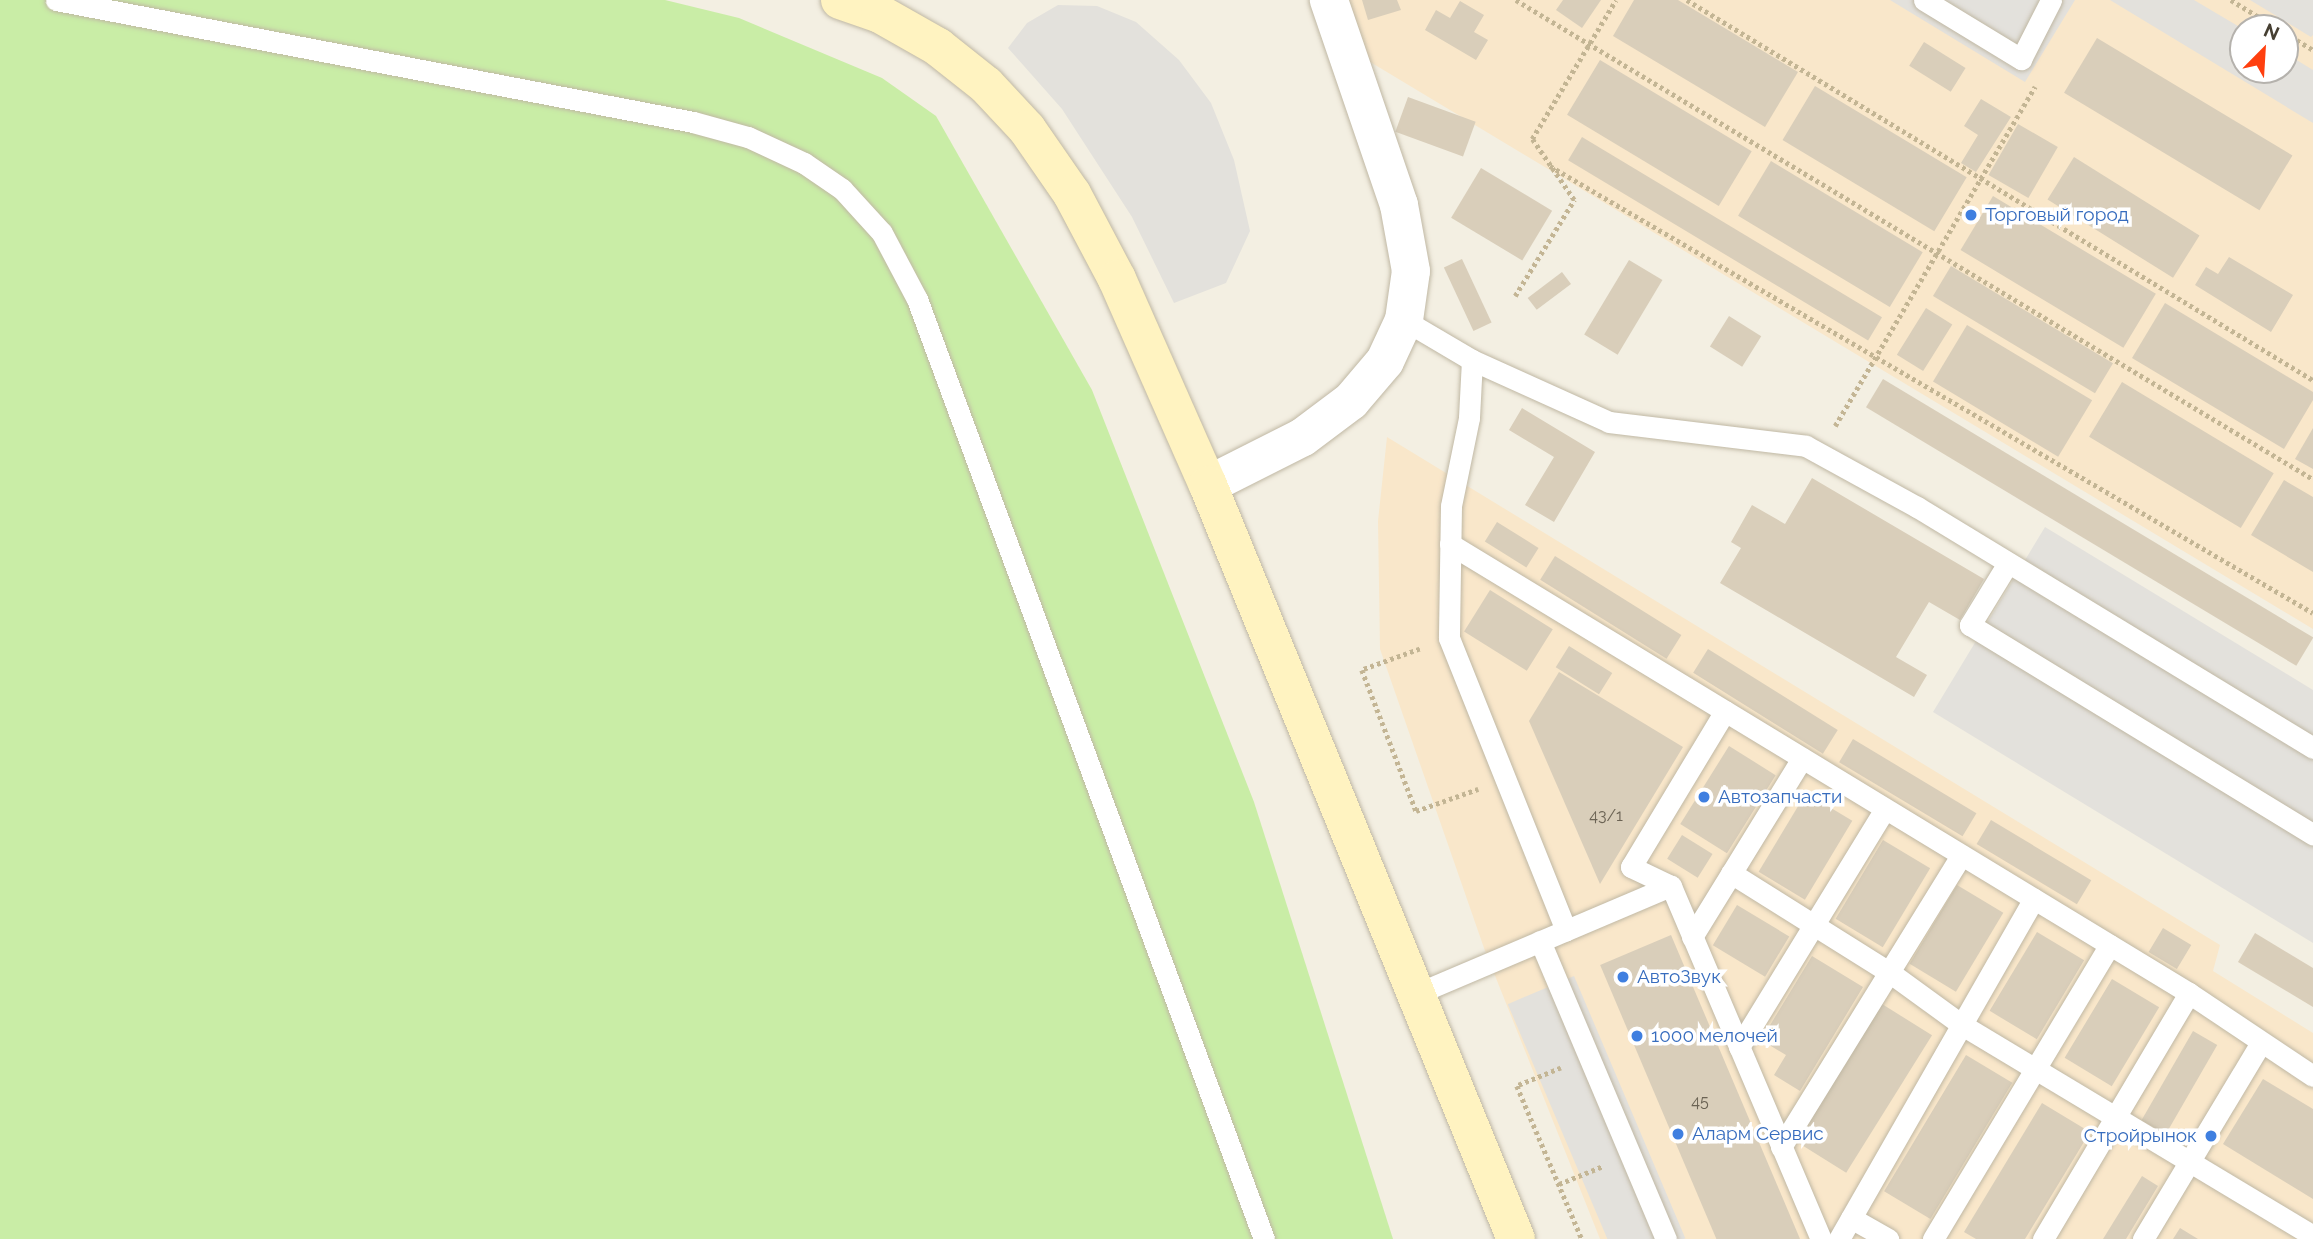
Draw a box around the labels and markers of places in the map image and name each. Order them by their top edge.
place label: Торговый город [1985,204,2129,226]
marker: Торговый город [1963,207,1979,223]
place label: Автозапчасти [1718,786,1842,808]
marker: Автозапчасти [1696,789,1712,805]
place label: АвтоЗвук [1637,966,1721,988]
marker: АвтоЗвук [1615,969,1631,985]
place label: 1000 мелочей [1651,1025,1778,1047]
marker: 1000 мелочей [1629,1028,1645,1044]
place label: Аларм Сервис [1692,1123,1824,1145]
place label: Стройрынок [2084,1125,2197,1147]
marker: Аларм Сервис [1670,1126,1686,1142]
marker: Стройрынок [2203,1128,2219,1144]

